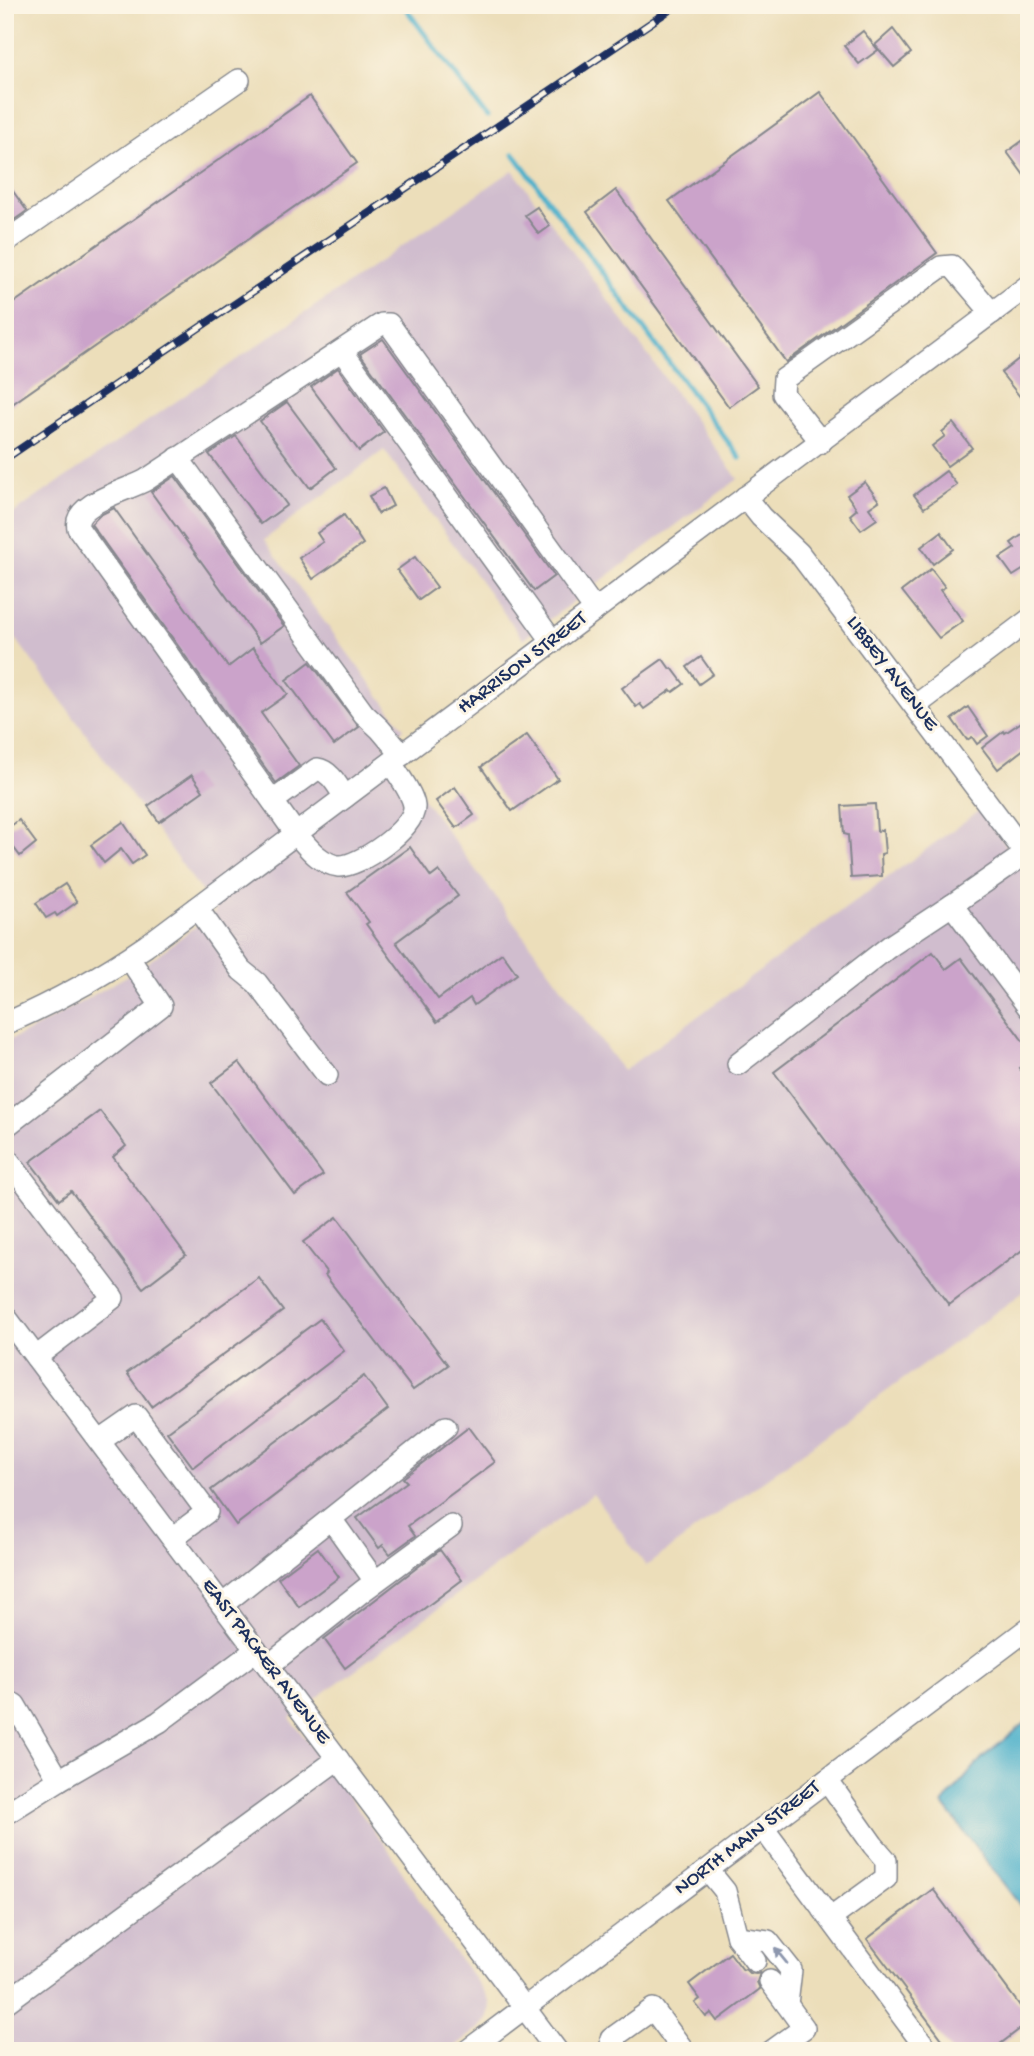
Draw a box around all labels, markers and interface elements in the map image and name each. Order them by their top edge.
street label: HARRISON STREET [453,607,593,721]
street label: LIBBEY AVENUE [839,611,943,737]
street label: EAST PACKER AVENUE [195,1574,336,1750]
street label: NORTH MAIN STREET [670,1775,827,1902]
one-way arrow [773,1948,788,1966]

